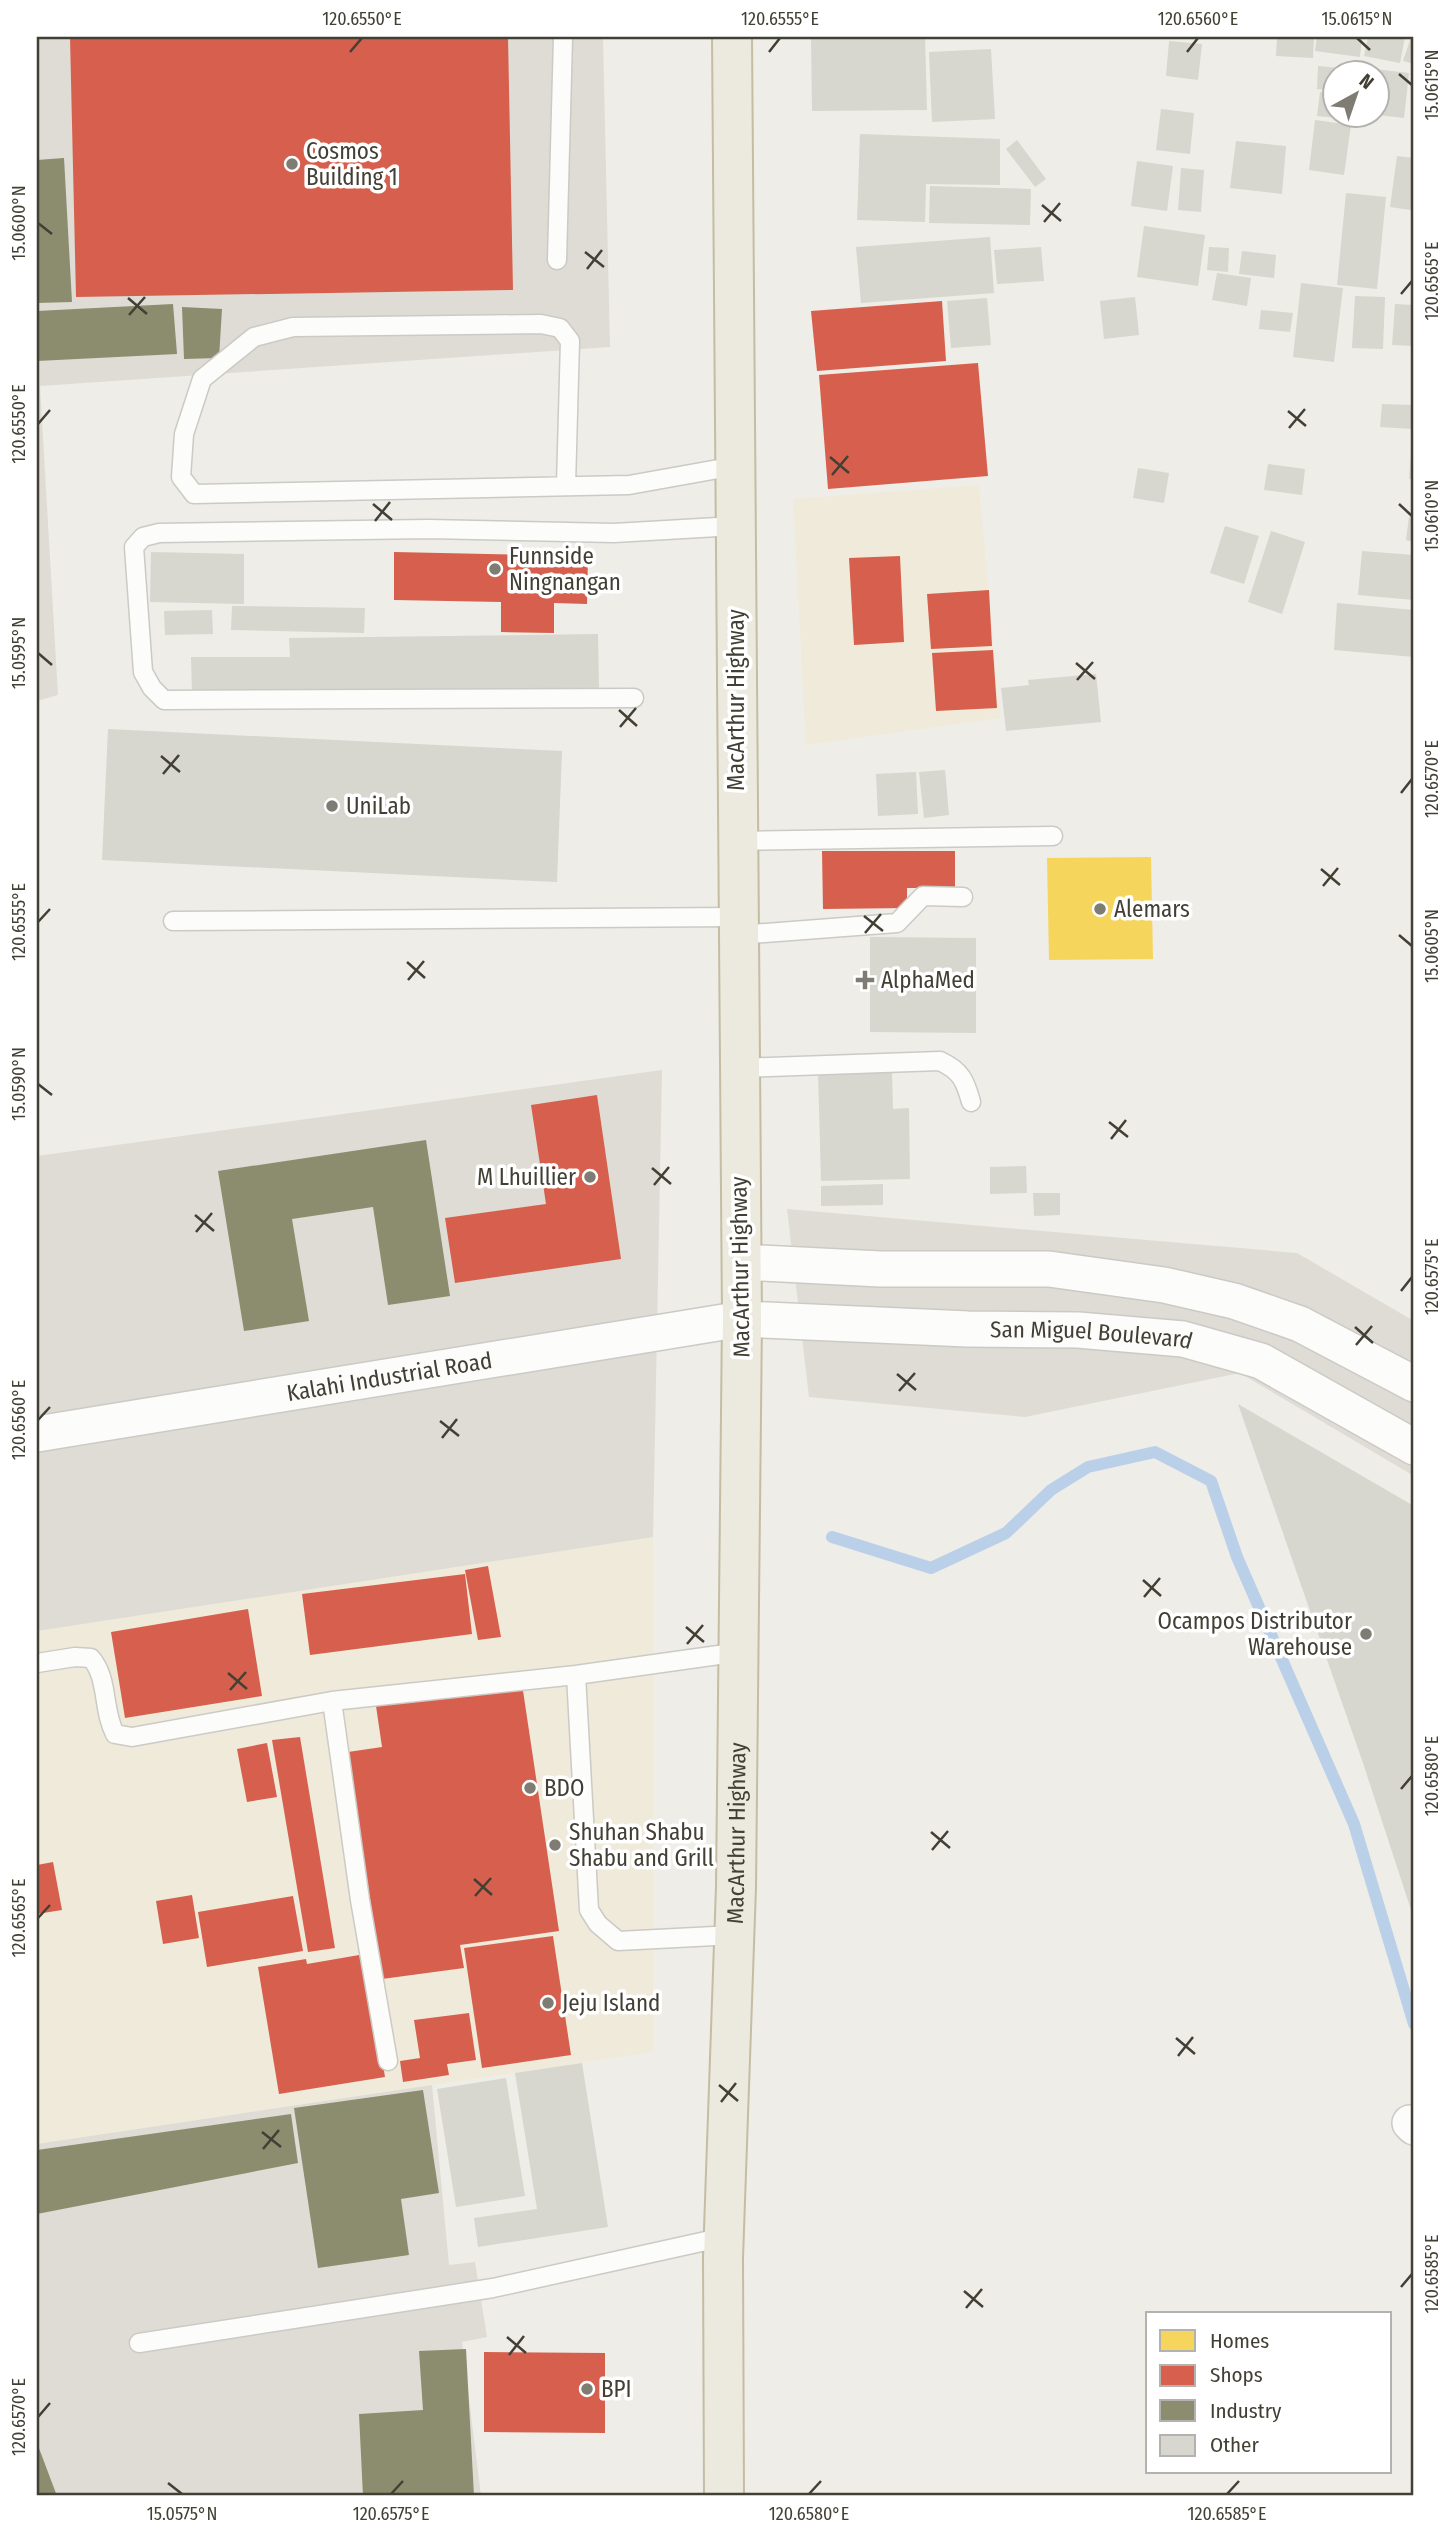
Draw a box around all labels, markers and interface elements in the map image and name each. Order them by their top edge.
text: 120.6550°E [322,8,402,30]
text: 120.6555°E [741,8,819,30]
text: 120.6560°E [1158,8,1238,30]
text: 15.0615°N [1322,8,1392,30]
text: 15.0615°N [1421,50,1443,120]
north arrow [1322,60,1392,130]
text: N [1355,69,1378,94]
place label: Cosmos Building 1 [306,137,398,191]
marker: Cosmos Building 1 [284,156,300,172]
text: 15.0600°N [8,185,30,261]
text: 120.6565°E [1421,242,1443,320]
text: 120.6550°E [8,384,30,464]
text: 15.0610°N [1421,480,1443,552]
place label: Funnside Ningnangan [509,542,621,596]
marker: Funnside Ningnangan [487,561,503,577]
street label: MacArthur Highway [722,609,750,791]
text: 15.0595°N [8,617,30,689]
text: 120.6570°E [1421,740,1443,818]
place label: UniLab [346,792,411,820]
marker: UniLab [324,798,340,814]
text: 120.6555°E [8,883,30,961]
place label: Alemars [1114,895,1190,923]
marker: Alemars [1092,901,1108,917]
text: 15.0605°N [1421,909,1443,983]
place label: AlphaMed [881,966,975,994]
marker: AlphaMed [855,970,875,990]
text: 15.0590°N [8,1047,30,1121]
place label: M Lhuillier [477,1163,576,1191]
marker: M Lhuillier [582,1169,598,1185]
street label: MacArthur Highway [724,1175,756,1358]
text: 120.6575°E [1421,1239,1443,1315]
street label: San Miguel Boulevard [990,1315,1196,1355]
street label: Kalahi Industrial Road [285,1346,494,1407]
text: 120.6560°E [8,1380,30,1460]
place label: Ocampos Distributor Warehouse [1158,1607,1352,1661]
marker: Ocampos Distributor Warehouse [1358,1626,1374,1642]
text: 120.6580°E [1421,1736,1443,1816]
street label: MacArthur Highway [721,1742,752,1924]
place label: BDO [544,1774,584,1802]
marker: BDO [522,1780,538,1796]
place label: Shuhan Shabu Shabu and Grill [569,1818,714,1872]
marker: Shuhan Shabu Shabu and Grill [547,1837,563,1853]
text: 120.6565°E [8,1879,30,1957]
place label: Jeju Island [562,1989,660,2017]
marker: Jeju Island [540,1995,556,2011]
text: 120.6585°E [1421,2234,1443,2314]
legend [1146,2312,1392,2474]
text: Homes [1210,2328,1269,2354]
text: Shops [1210,2362,1263,2388]
place label: BPI [601,2375,632,2403]
text: 120.6570°E [8,2378,30,2456]
marker: BPI [579,2381,595,2397]
text: Industry [1210,2398,1282,2424]
text: Other [1210,2432,1259,2458]
text: 15.0575°N [147,2503,217,2525]
text: 120.6575°E [353,2503,429,2525]
text: 120.6580°E [769,2503,849,2525]
text: 120.6585°E [1187,2503,1267,2525]

